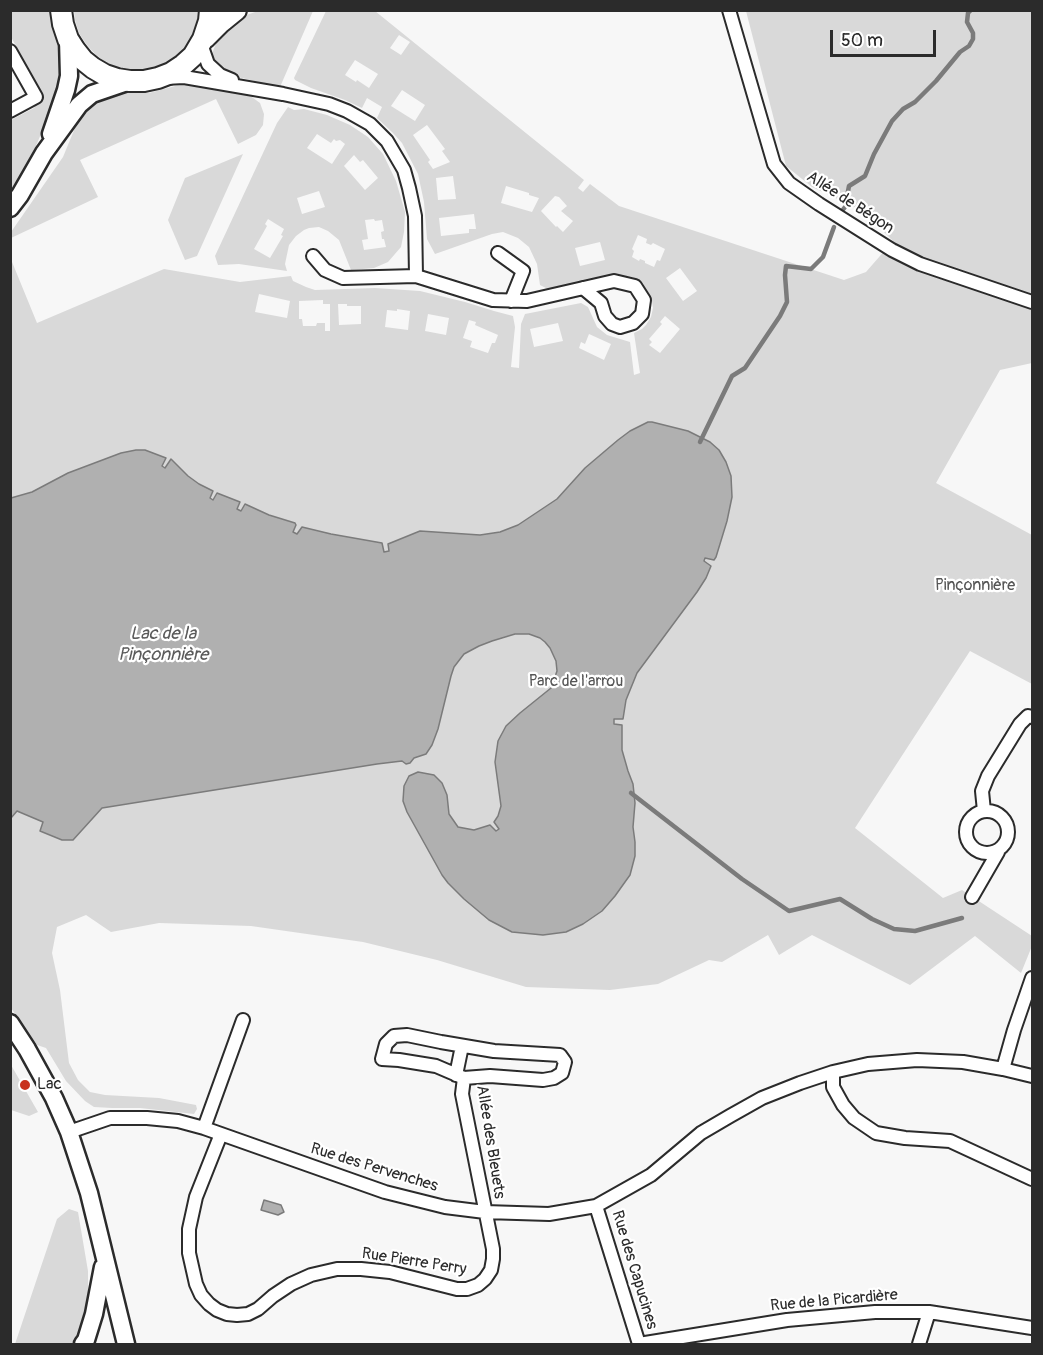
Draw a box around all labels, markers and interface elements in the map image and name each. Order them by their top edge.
scale bar [833,18,940,56]
text: 50 m [841,29,883,52]
street label: Allée de Bégon [803,168,897,238]
park label: Pinçonnière [935,576,1015,596]
water label: Lac de la Pinçonnière [118,623,208,666]
park label: Parc de l'arrou [529,672,623,692]
place label: Lac [37,1075,62,1095]
marker: Lac [18,1078,32,1092]
street label: Allée des Bleuets [472,1084,508,1200]
street label: Rue des Pervenches [308,1140,440,1196]
street label: Rue des Capucines [607,1208,661,1332]
street label: Rue Pierre Perry [360,1244,468,1280]
street label: Rue de la Picardière [769,1286,899,1316]

